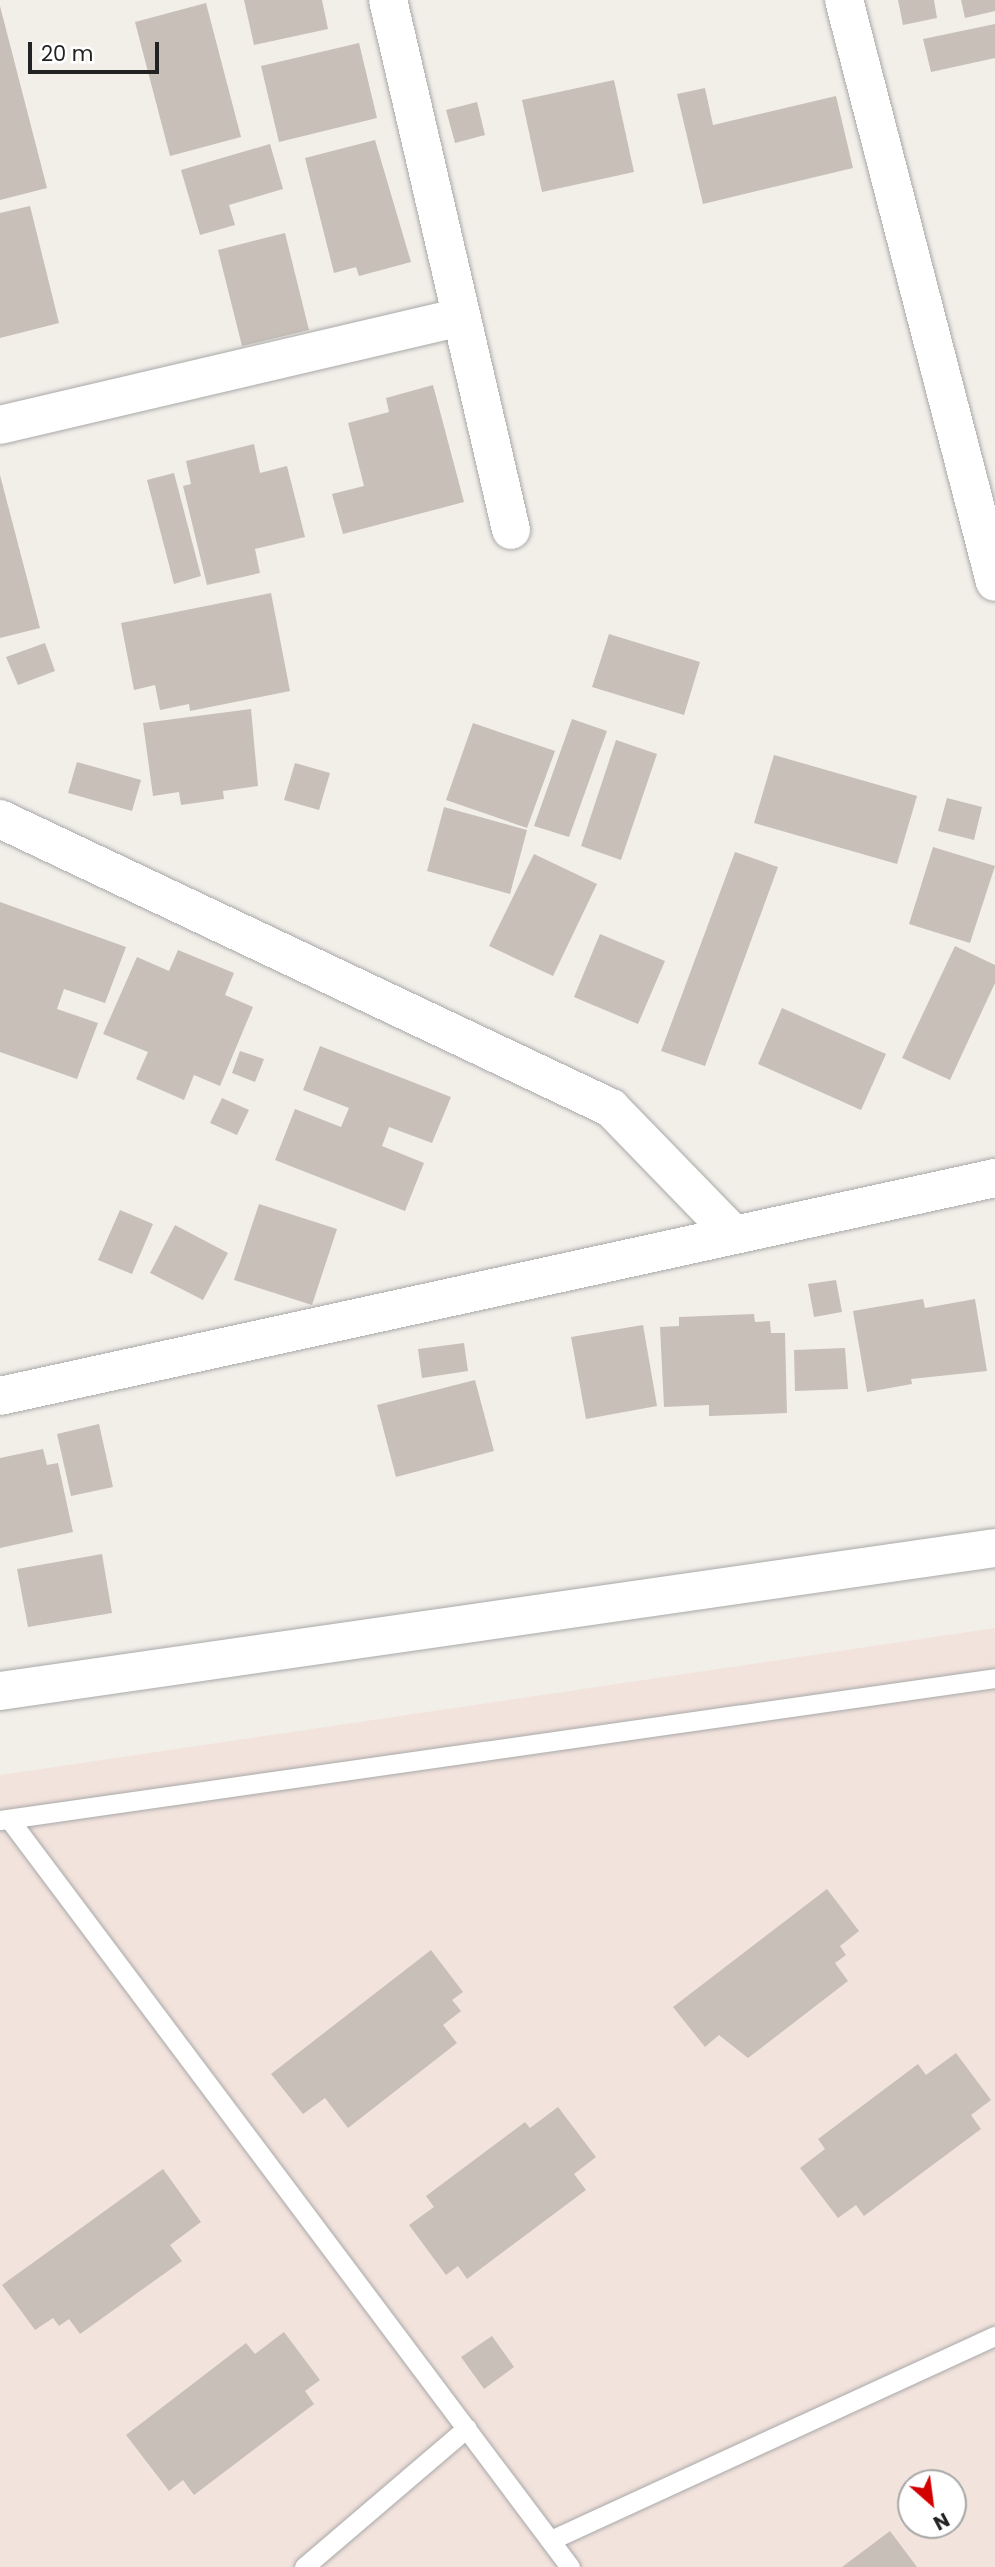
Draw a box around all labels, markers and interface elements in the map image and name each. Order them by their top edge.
scale bar [32,28,163,72]
text: 20 m [41,39,94,68]
north arrow [897,2469,967,2539]
text: N [929,2506,954,2536]

